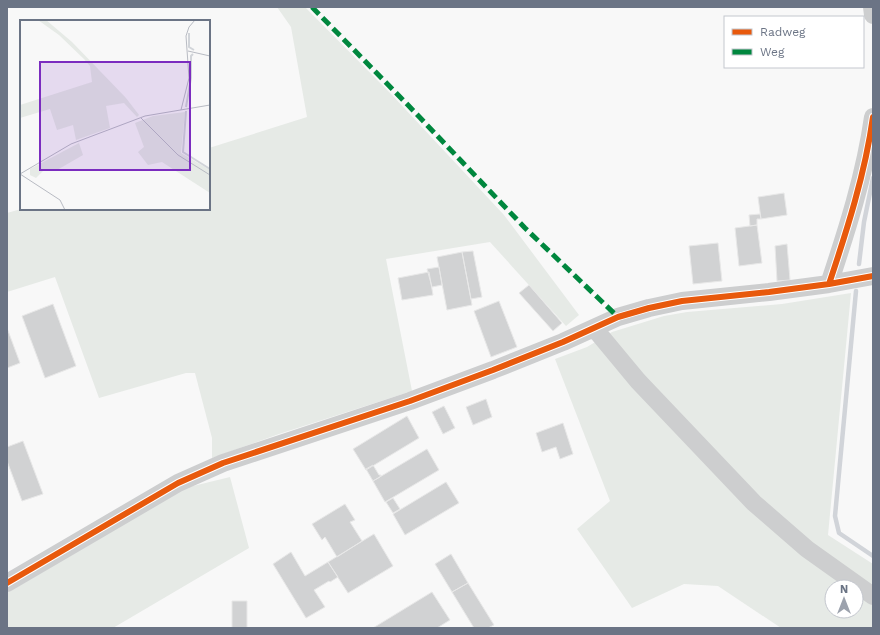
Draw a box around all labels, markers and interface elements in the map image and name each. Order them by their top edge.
legend [724,16,864,68]
inset map [20,20,210,210]
text: Radweg [760,25,806,39]
text: Weg [760,45,785,59]
north arrow [824,579,864,619]
text: N [840,583,848,596]

